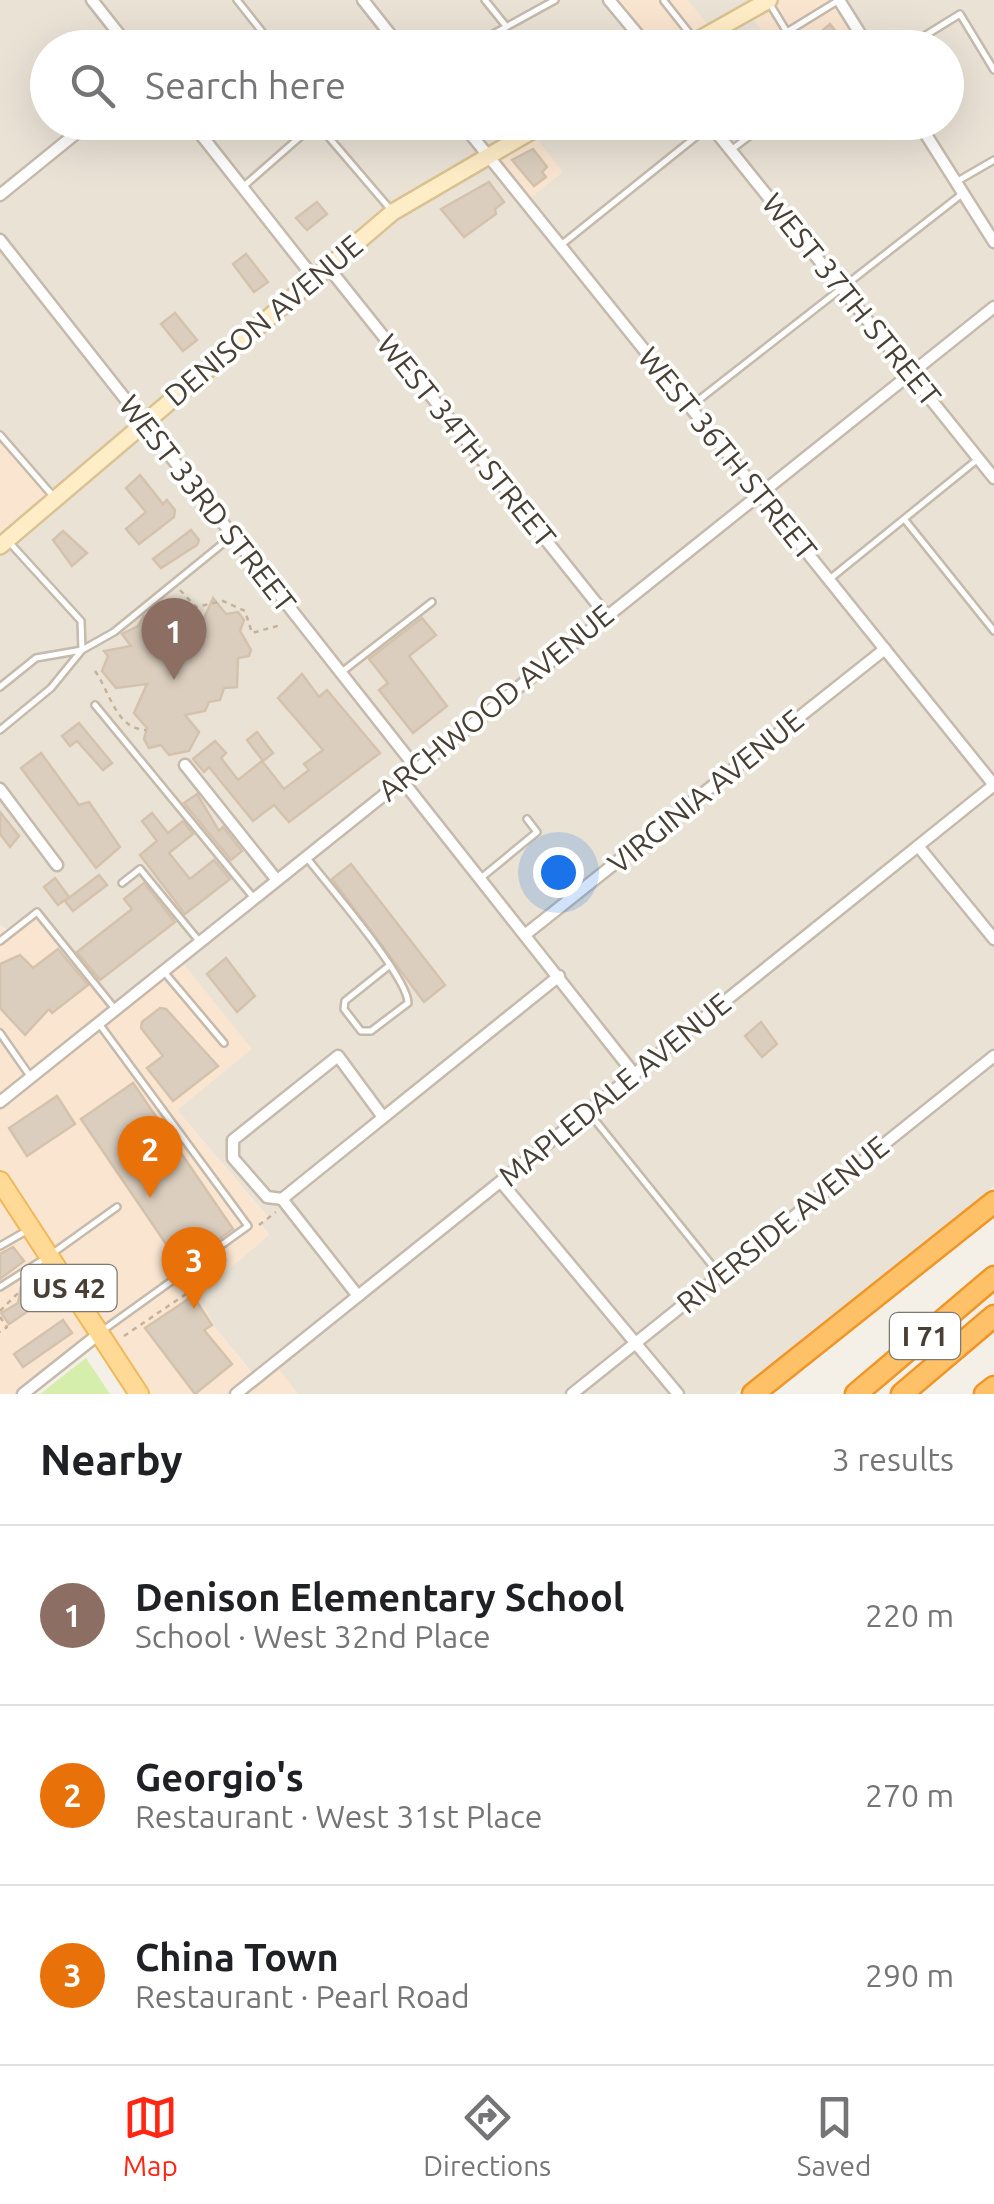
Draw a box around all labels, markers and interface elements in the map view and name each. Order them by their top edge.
search box [30,30,964,140]
icon: search [65,58,120,113]
text: Search here [145,64,346,106]
street label: WEST 37TH STREET [756,186,948,413]
street label: DENISON AVENUE [158,228,369,413]
street label: WEST 34TH STREET [371,327,563,554]
street label: WEST 36TH STREET [632,340,824,567]
street label: WEST 33RD STREET [113,388,303,619]
street label: ARCHWOOD AVENUE [371,597,620,807]
pin: 1 [142,598,206,680]
street label: VIRGINIA AVENUE [601,702,810,880]
your location [533,847,584,898]
street label: MAPLEDALE AVENUE [492,986,737,1193]
pin: 2 [118,1116,182,1198]
street label: RIVERSIDE AVENUE [670,1129,895,1320]
pin: 3 [162,1226,226,1309]
road number: US 42 [22,1265,116,1311]
road number: I 71 [890,1313,960,1359]
text: Nearby [40,1436,183,1483]
text: 3 results [832,1441,954,1477]
text: Denison Elementary School [135,1576,624,1618]
text: 1 [63,1597,82,1633]
text: 220 m [865,1597,954,1633]
text: School · West 32nd Place [135,1618,491,1654]
text: Georgio's [135,1756,304,1798]
text: 2 [63,1777,82,1813]
text: 270 m [865,1777,954,1813]
text: Restaurant · West 31st Place [135,1798,543,1834]
text: China Town [135,1936,339,1978]
text: 3 [63,1957,82,1993]
text: 290 m [865,1957,954,1993]
text: Restaurant · Pearl Road [135,1978,470,2014]
tab: Map [123,2090,178,2181]
tab: Directions [423,2090,551,2181]
tab: Saved [797,2090,871,2181]

